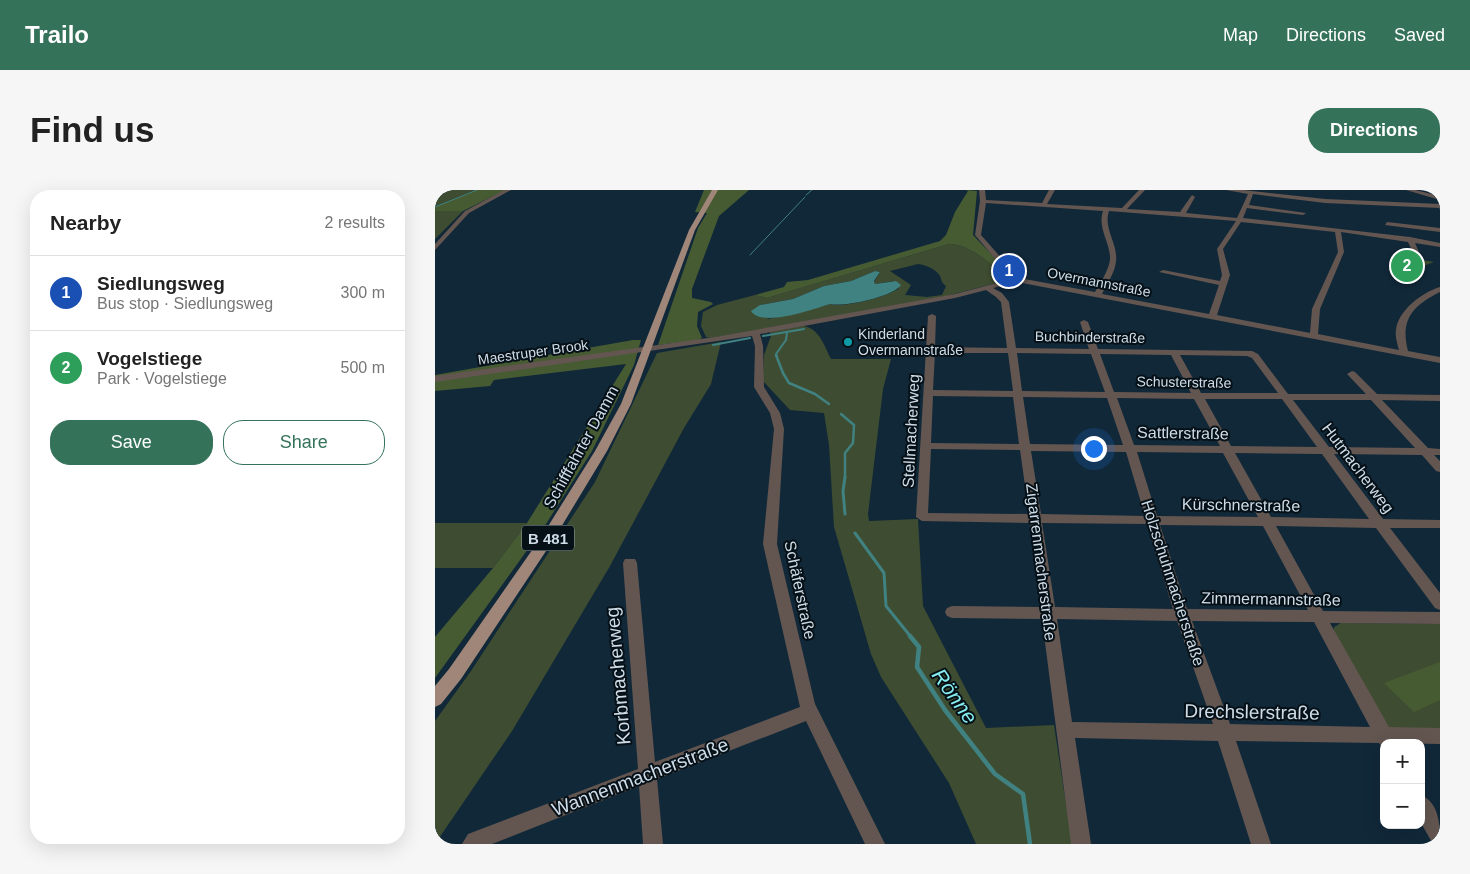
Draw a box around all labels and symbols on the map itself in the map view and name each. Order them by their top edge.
pin: 2 [1391,247,1423,285]
pin: 1 [993,252,1025,290]
street label: Overmannstraße [1046,264,1152,300]
place label: Kinderland Overmannstraße [858,326,963,358]
street label: Buchbinderstraße [1035,328,1146,346]
street label: Maestruper Brook [477,336,590,368]
marker: Kinderland Overmannstraße [842,336,854,348]
street label: Schusterstraße [1136,373,1232,391]
street label: Stellmacherweg [900,374,922,488]
street label: Schifffahrter Damm [540,383,622,511]
street label: Hutmacherweg [1319,420,1397,516]
street label: Sattlerstraße [1137,424,1229,442]
your location [1081,436,1107,462]
street label: Zigarrenmacherstraße [1023,482,1059,642]
street label: Kürschnerstraße [1182,495,1300,515]
street label: Holzschuhmacherstraße [1138,498,1208,668]
road number: B 481 [522,526,574,550]
street label: Schäferstraße [781,539,819,641]
street label: Zimmermannstraße [1201,589,1341,609]
street label: Korbmacherweg [602,606,634,746]
water label: Rönne [928,664,982,728]
street label: Drechslerstraße [1184,700,1320,724]
street label: Wannenmacherstraße [549,734,731,820]

